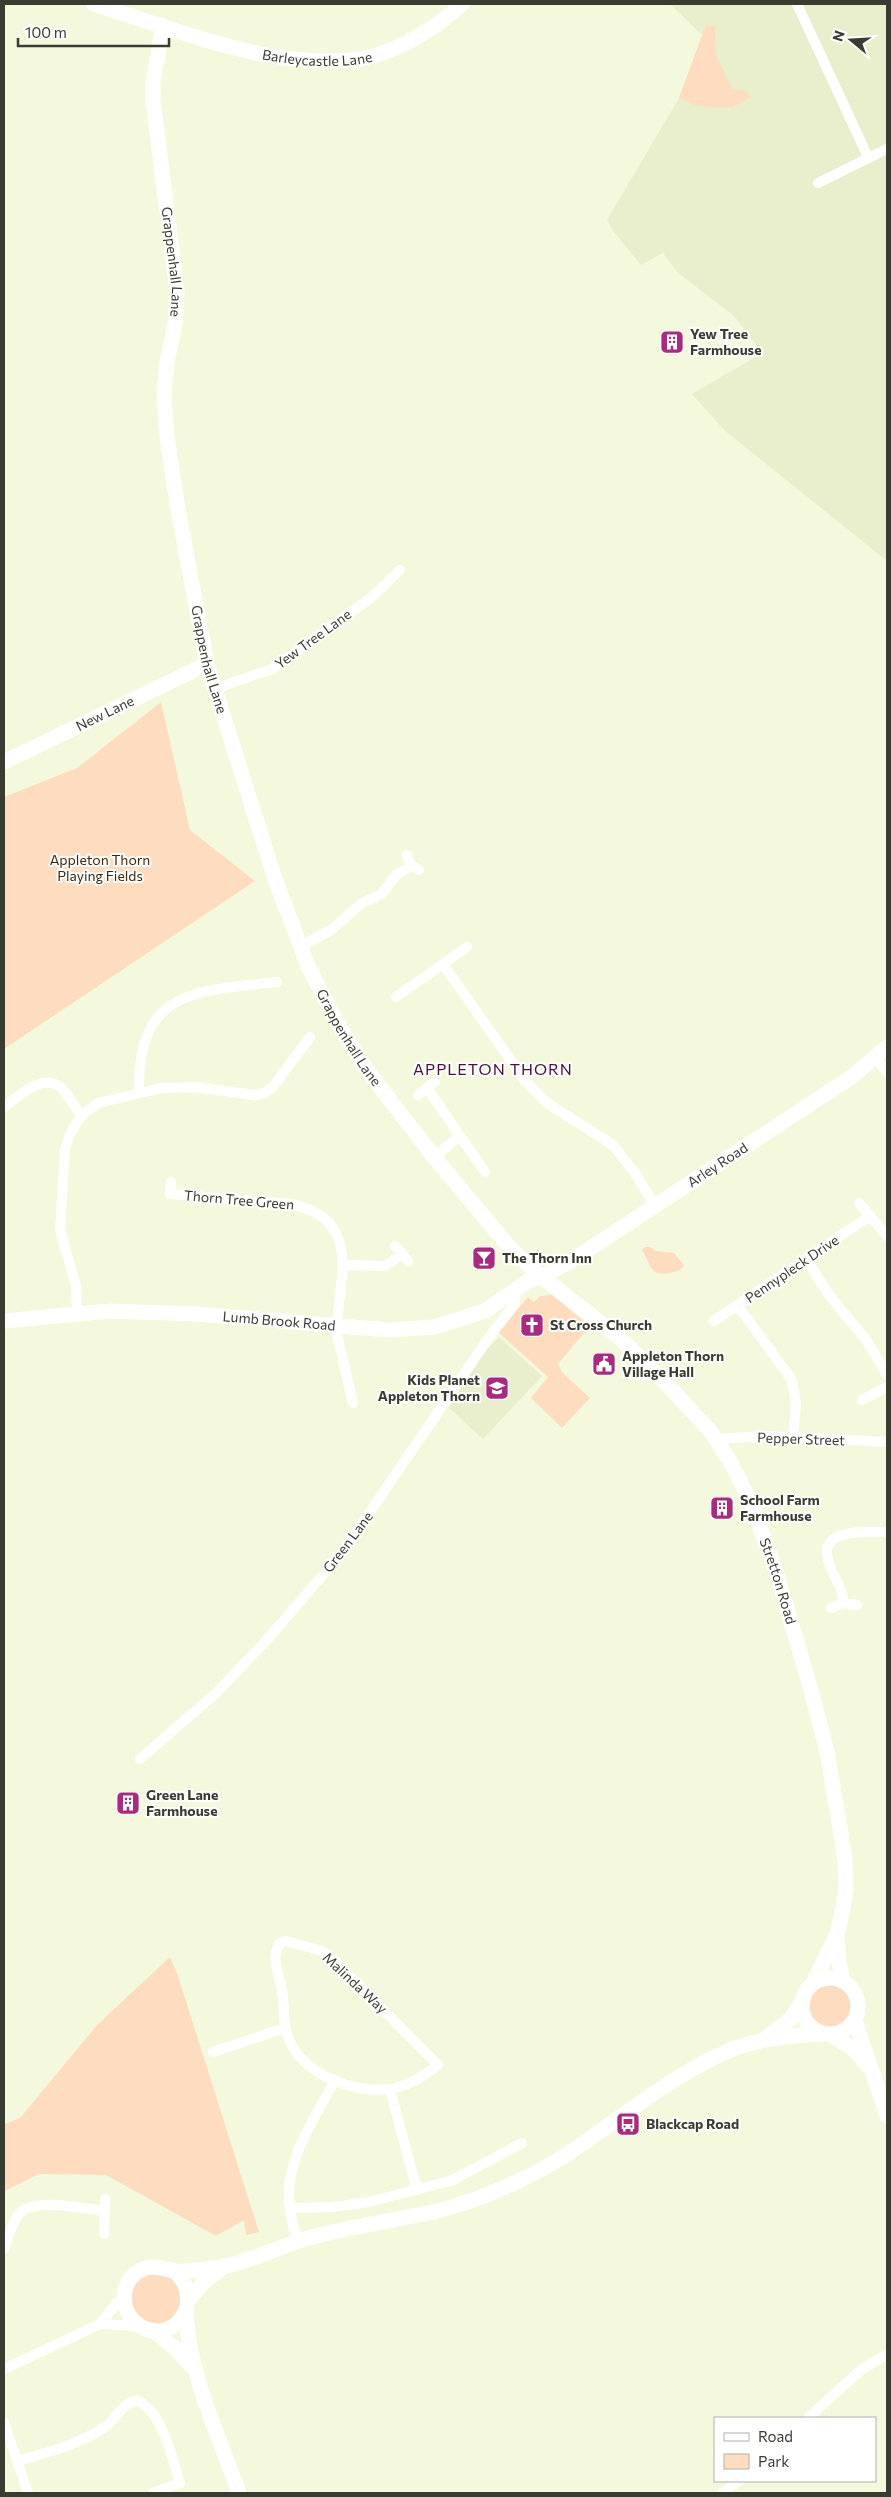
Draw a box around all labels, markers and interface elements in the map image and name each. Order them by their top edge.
scale bar [18,15,169,47]
north arrow [826,15,876,65]
text: 100 m [25,23,67,41]
text: N [828,28,848,43]
street label: Barleycastle Lane [261,45,374,69]
street label: Grappenhall Lane [158,206,186,318]
place label: Yew Tree Farmhouse [690,325,762,358]
building icon: Yew Tree Farmhouse [659,329,685,355]
street label: Grappenhall Lane [188,604,231,715]
street label: Yew Tree Lane [271,605,354,672]
street label: New Lane [73,692,136,734]
park label: Appleton Thorn Playing Fields [50,851,150,884]
street label: Grappenhall Lane [313,986,385,1089]
district label: APPLETON THORN [413,1059,573,1078]
street label: Arley Road [684,1139,751,1190]
street label: Thorn Tree Green [183,1186,295,1213]
street label: Pennypleck Drive [742,1231,842,1306]
bar icon: The Thorn Inn [471,1245,497,1271]
place label: The Thorn Inn [502,1249,592,1266]
street label: Lumb Brook Road [222,1307,336,1334]
church icon: St Cross Church [519,1312,545,1338]
place label: St Cross Church [550,1316,652,1333]
place label: Appleton Thorn Village Hall [622,1347,724,1380]
public building icon: Appleton Thorn Village Hall [591,1351,617,1377]
place label: Kids Planet Appleton Thorn [378,1371,480,1404]
school or university icon: Kids Planet Appleton Thorn [484,1375,510,1401]
street label: Pepper Street [757,1428,845,1449]
place label: School Farm Farmhouse [740,1491,820,1524]
building icon: School Farm Farmhouse [709,1495,735,1521]
street label: Green Lane [319,1508,376,1576]
street label: Stretton Road [757,1535,800,1626]
place label: Green Lane Farmhouse [146,1786,218,1819]
building icon: Green Lane Farmhouse [115,1790,141,1816]
street label: Malinda Way [320,1949,391,2017]
bus stop icon: Blackcap Road [615,2111,641,2137]
place label: Blackcap Road [646,2115,739,2132]
legend [714,2417,876,2482]
text: Road [758,2427,793,2445]
text: Park [758,2452,789,2470]

